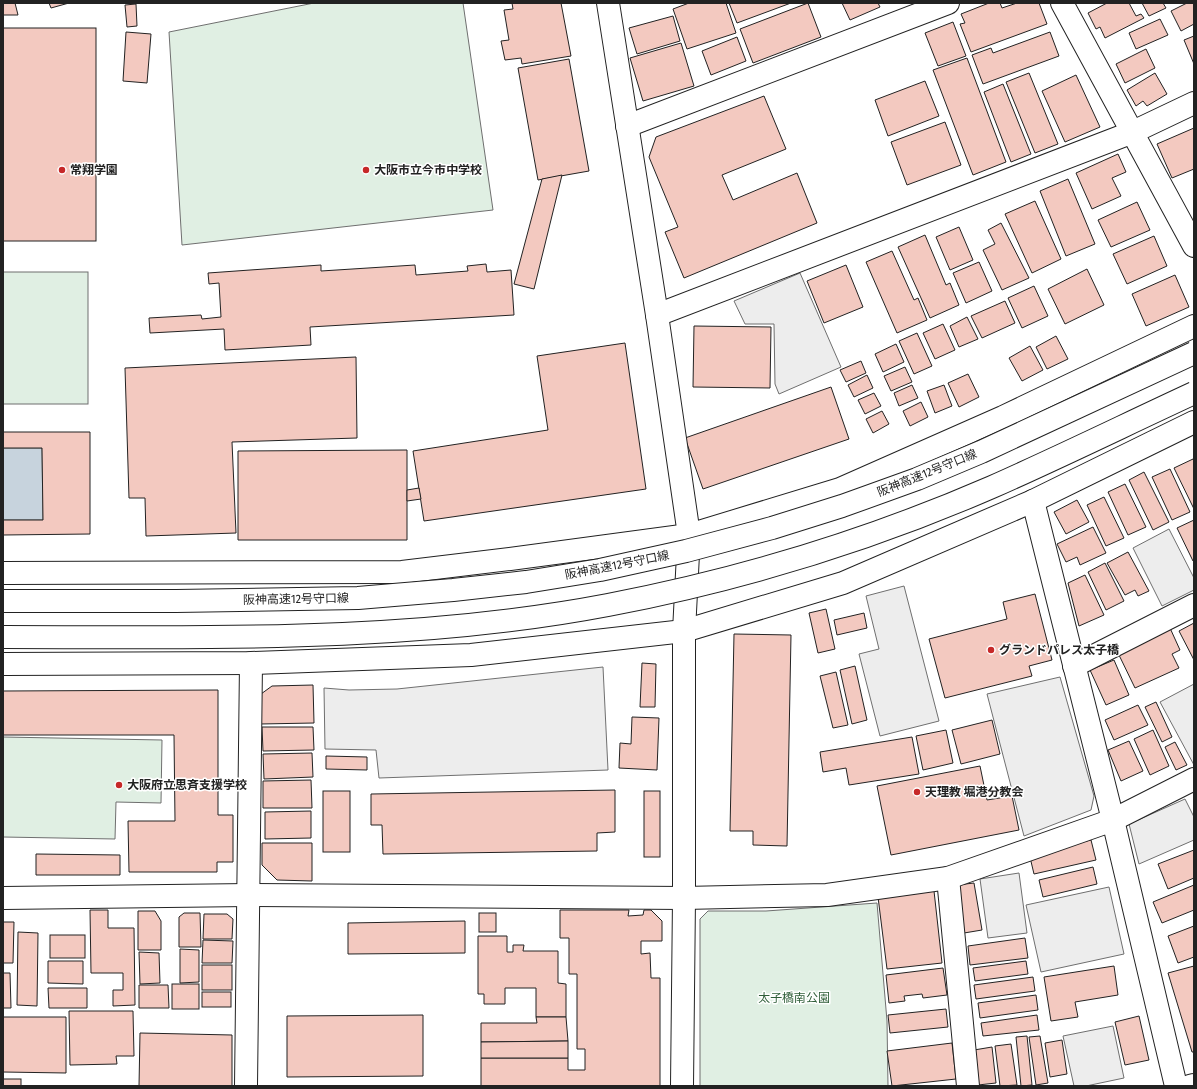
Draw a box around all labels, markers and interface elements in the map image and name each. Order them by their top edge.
place label: 常翔学園 [70,163,118,177]
place label: 大阪市立今市中学校 [374,163,482,177]
marker: 常翔学園 [57,165,67,175]
marker: 大阪市立今市中学校 [361,165,371,175]
street label: 阪神高速12号守口線 [875,447,979,499]
street label: 阪神高速12号守口線 [564,548,670,582]
street label: 阪神高速12号守口線 [243,591,349,607]
place label: グランドパレス太子橋 [999,643,1120,657]
marker: グランドパレス太子橋 [986,645,996,655]
place label: 大阪府立思斉支援学校 [127,778,247,792]
marker: 大阪府立思斉支援学校 [114,780,124,790]
place label: 天理教 堀港分教会 [925,785,1024,799]
marker: 天理教 堀港分教会 [912,787,922,797]
park label: 太子橋南公園 [758,991,830,1005]

